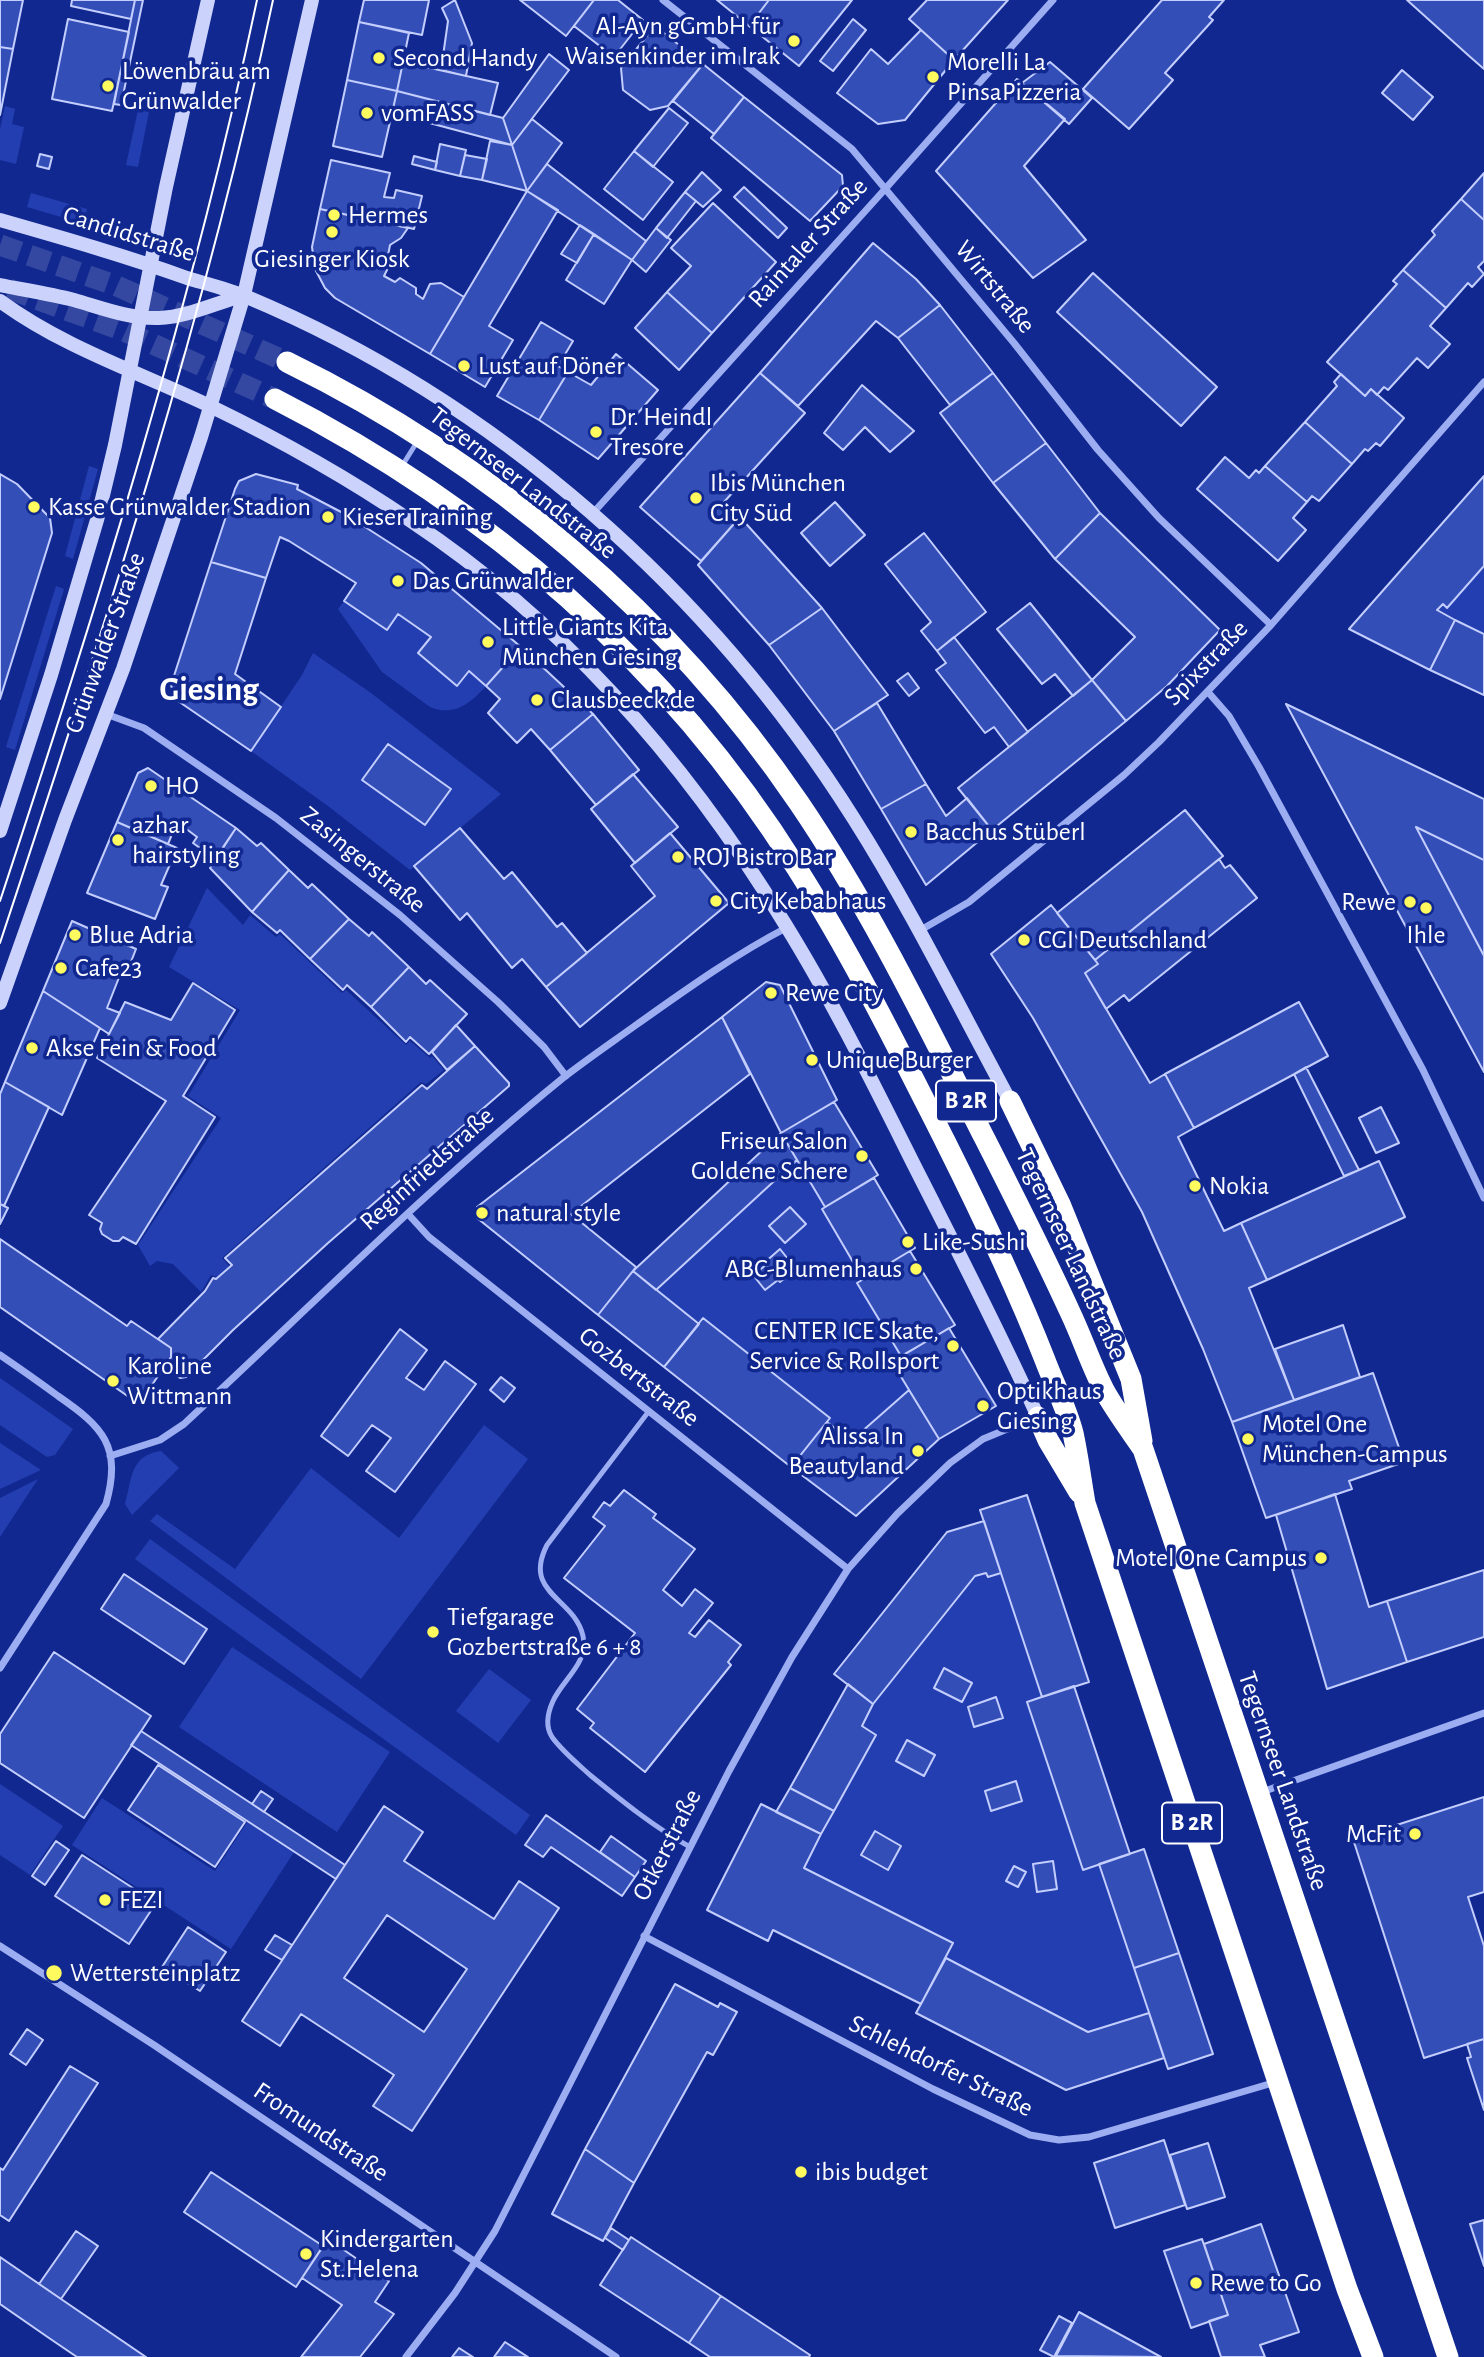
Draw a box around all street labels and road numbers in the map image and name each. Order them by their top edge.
street label: Raintaler Straße [741,172,875,314]
street label: Candidstraße [59,199,199,269]
street label: Wirtstraße [948,234,1042,340]
street label: Tegernseer Landstraße [423,400,623,566]
street label: Grünwalder Straße [58,548,152,738]
street label: Spixstraße [1157,613,1255,713]
street label: Zasingerstraße [294,800,432,920]
road number: B 2R [936,1080,996,1121]
street label: Reginfriedstraße [353,1101,501,1237]
street label: Tegernseer Landstraße [1008,1143,1134,1365]
street label: Gozbertstraße [572,1320,706,1434]
street label: Tegernseer Landstraße [1231,1667,1335,1895]
street label: Otkerstraße [626,1784,708,1906]
road number: B 2R [1162,1802,1222,1844]
street label: Schlehdorfer Straße [844,2008,1038,2124]
street label: Fromundstraße [247,2075,395,2189]

